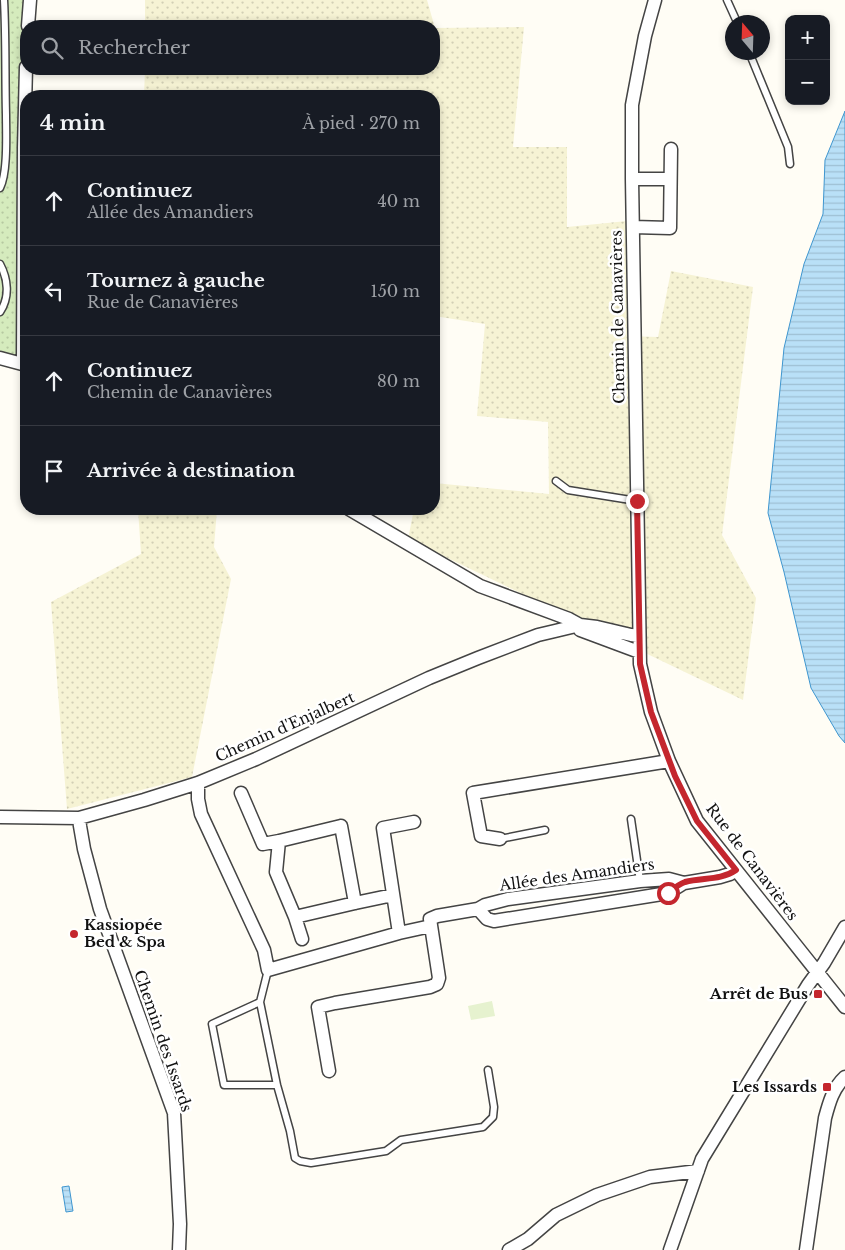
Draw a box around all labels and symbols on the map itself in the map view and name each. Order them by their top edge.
north arrow [725,15,770,60]
street label: Chemin de Canavières [606,230,629,404]
route end [626,490,649,513]
street label: Chemin d'Enjalbert [212,687,358,766]
street label: Rue de Canavières [702,799,803,924]
street label: Allée des Amandiers [497,854,656,895]
route start [657,882,680,905]
place label: Kassiopée Bed & Spa [84,915,166,951]
marker: Kassiopée Bed & Spa [68,928,80,940]
street label: Chemin des Issards [130,967,197,1114]
place label: Arrêt de Bus [709,984,808,1003]
marker: Arrêt de Bus [812,988,824,1000]
place label: Les Issards [732,1077,817,1096]
marker: Les Issards [821,1081,833,1093]

